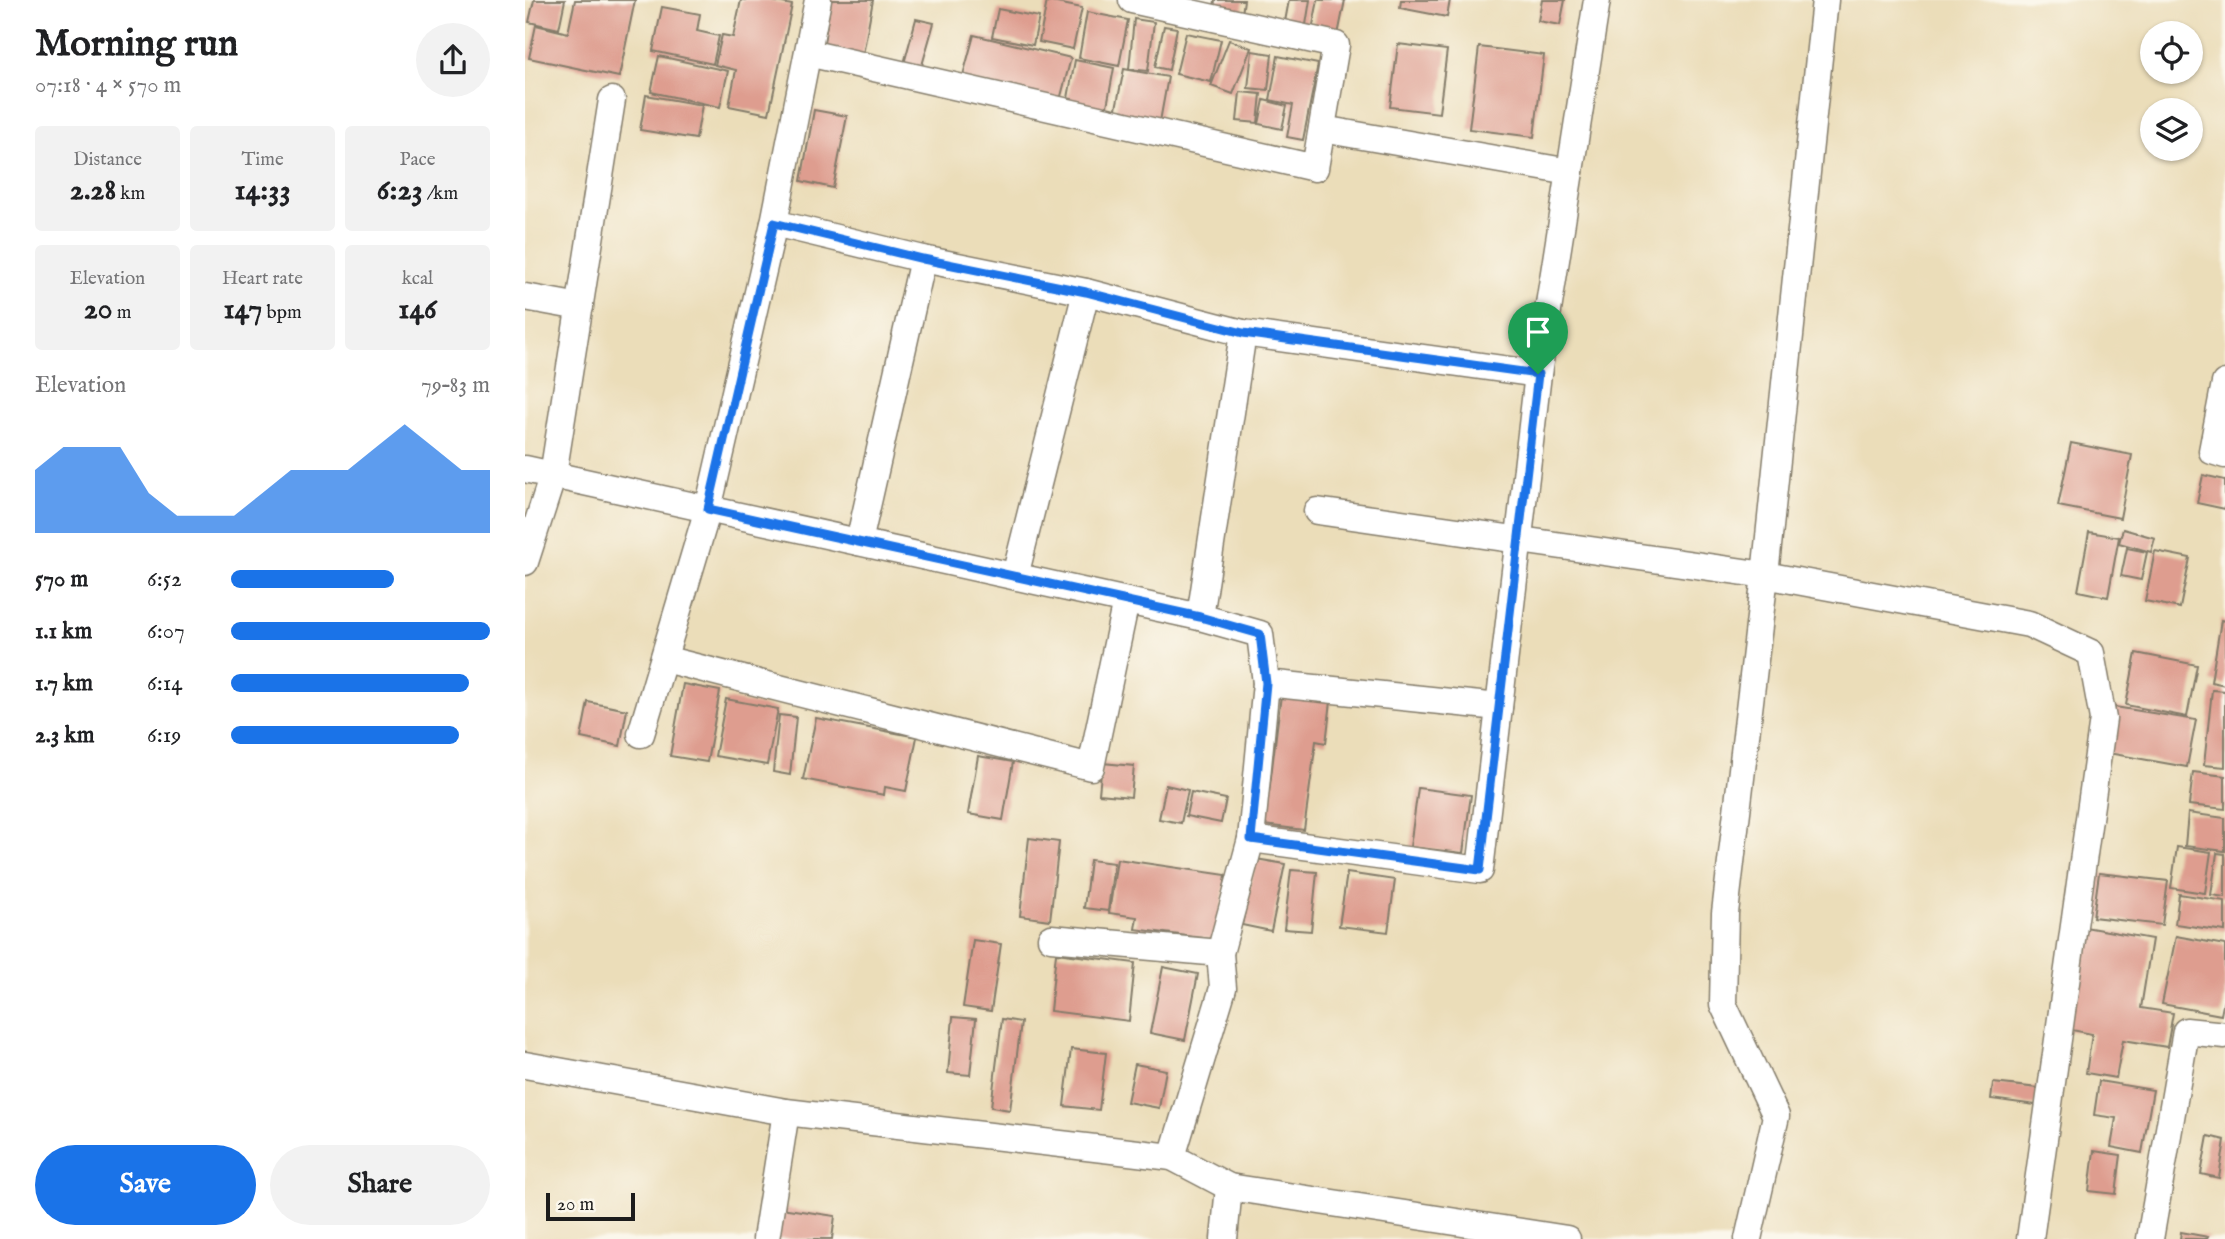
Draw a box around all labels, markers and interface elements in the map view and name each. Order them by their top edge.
text: Morning run [35,21,238,69]
map controls [2140,21,2203,161]
button: locate [2140,21,2203,84]
button: share [416,23,490,97]
text: 07:18 · 4 × 570 m [35,71,181,100]
button: layers [2140,98,2203,161]
text: Distance [73,148,142,172]
text: Time [241,148,284,172]
text: Pace [400,148,435,172]
text: 2.28 [70,172,116,210]
text: 14:33 [234,172,291,210]
text: 6:23 [377,172,423,210]
text: km [116,182,145,206]
text: /km [423,182,458,206]
text: Elevation [70,267,145,291]
text: Heart rate [222,267,303,291]
text: kcal [402,267,433,291]
text: 20 [84,291,113,329]
text: 147 [223,291,262,329]
text: 146 [398,291,437,329]
text: m [113,301,131,325]
text: bpm [262,301,302,325]
pin [1508,302,1568,374]
icon: arrive [1519,313,1557,351]
text: Elevation [35,371,126,400]
text: 79–83 m [421,371,490,400]
text: 570 m [35,565,88,594]
text: 6:52 [147,565,182,594]
text: 1.1 km [35,617,92,646]
text: 6:07 [147,617,185,646]
text: 1.7 km [35,669,93,698]
text: 6:14 [147,669,183,698]
text: 2.3 km [35,721,94,750]
text: 6:19 [147,721,181,750]
button: Save [35,1145,256,1225]
button: Share [270,1145,490,1225]
scale bar [546,1190,635,1222]
text: 20 m [557,1193,594,1217]

